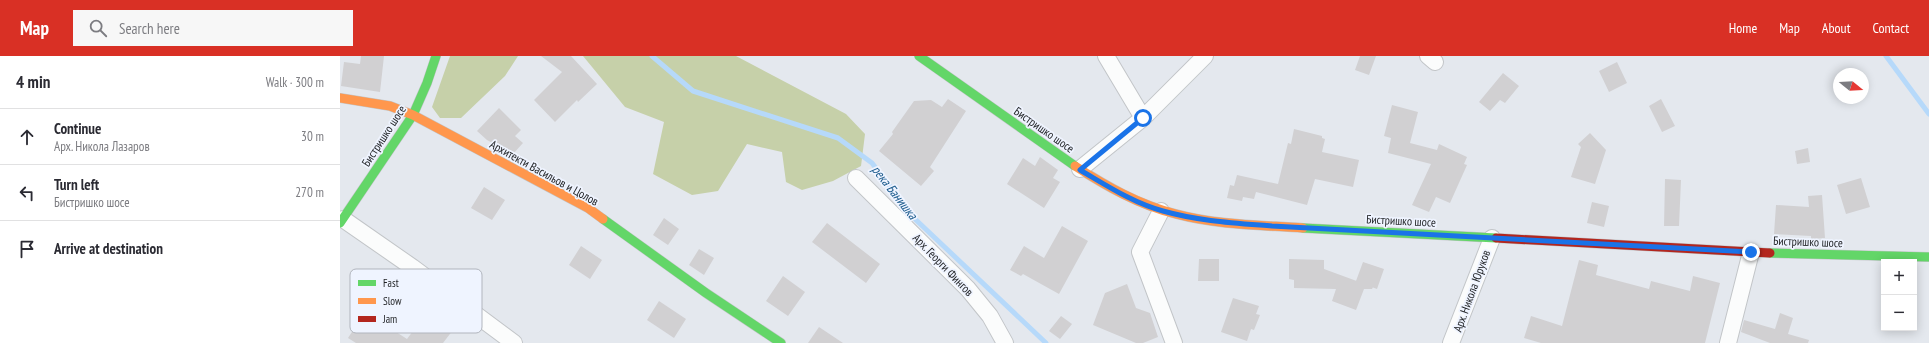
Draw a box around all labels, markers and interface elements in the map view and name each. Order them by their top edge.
search box [73,10,353,46]
text: Map [20,16,49,40]
icon: search [87,17,109,39]
text: Search here [119,19,180,38]
text: Home [1729,19,1757,37]
text: Map [1779,19,1800,37]
text: About [1822,19,1851,37]
text: Contact [1873,19,1909,37]
north arrow [1833,68,1869,104]
text: 4 min [16,71,50,93]
text: Walk · 300 m [266,74,324,91]
street label: Бистришко шосе [358,102,409,169]
street label: Бистришко шосе [1011,103,1077,156]
route start [1134,109,1152,127]
text: Continue [54,119,101,138]
icon: ahead [16,126,38,148]
text: 30 m [301,128,324,145]
street label: Архитекти Васильов и Цолов [487,136,601,209]
text: Арх. Никола Лазаров [54,138,150,155]
water label: река Банишка [868,162,922,223]
text: Turn left [54,175,99,194]
icon: left [16,182,38,204]
text: 270 m [295,184,324,201]
text: Бистришко шосе [54,194,130,211]
street label: Бистришко шосе [1366,211,1436,230]
street label: Арх. Георги Фингов [910,230,977,299]
street label: Бистришко шосе [1773,233,1843,250]
icon: arrive [16,238,38,260]
text: Arrive at destination [54,239,163,258]
route end [1742,243,1760,261]
street label: Арх. Никола Юруков [1450,248,1493,334]
map controls [1881,259,1917,331]
button: + [1881,259,1917,295]
legend [350,269,482,333]
text: Fast [383,276,399,290]
text: Slow [383,294,402,308]
button: − [1881,295,1917,331]
text: Jam [382,312,397,326]

